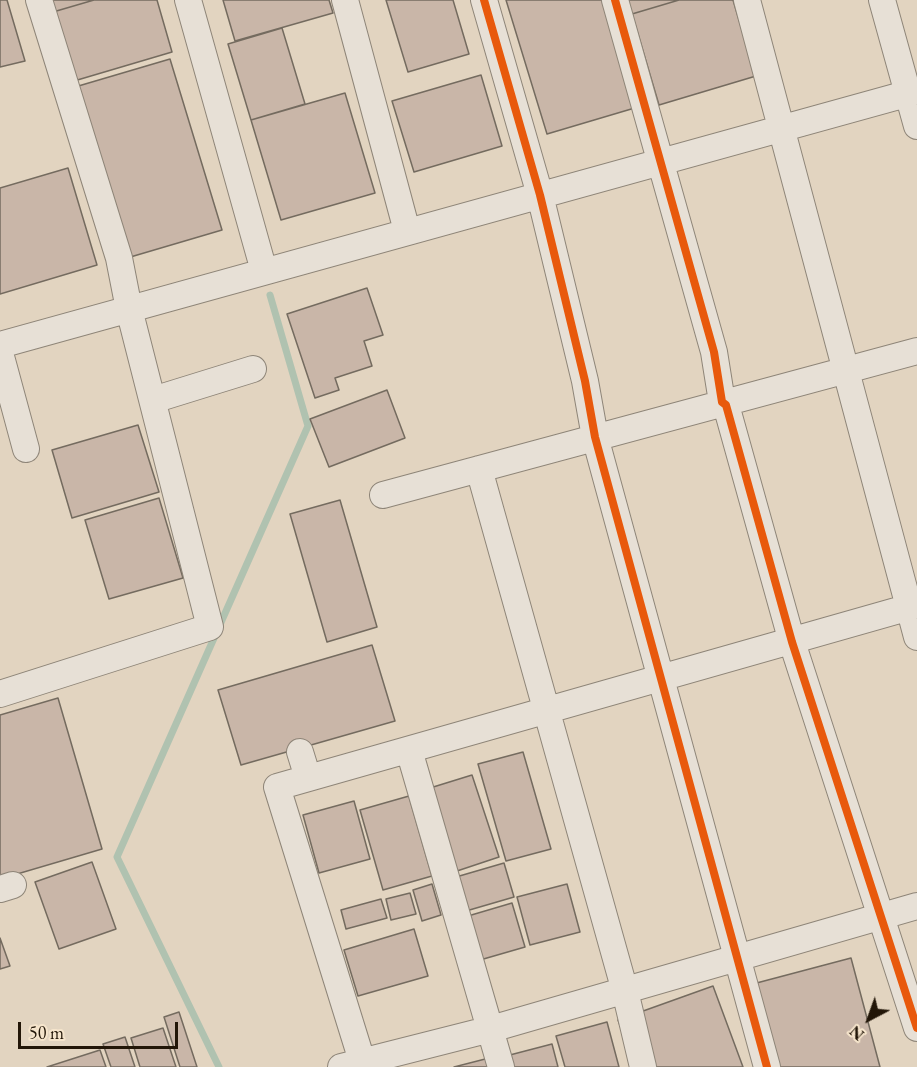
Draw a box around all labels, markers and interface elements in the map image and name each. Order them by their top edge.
north arrow [839,989,899,1049]
scale bar [21,1010,182,1048]
text: 50 m [29,1021,64,1044]
text: N [845,1021,869,1045]

